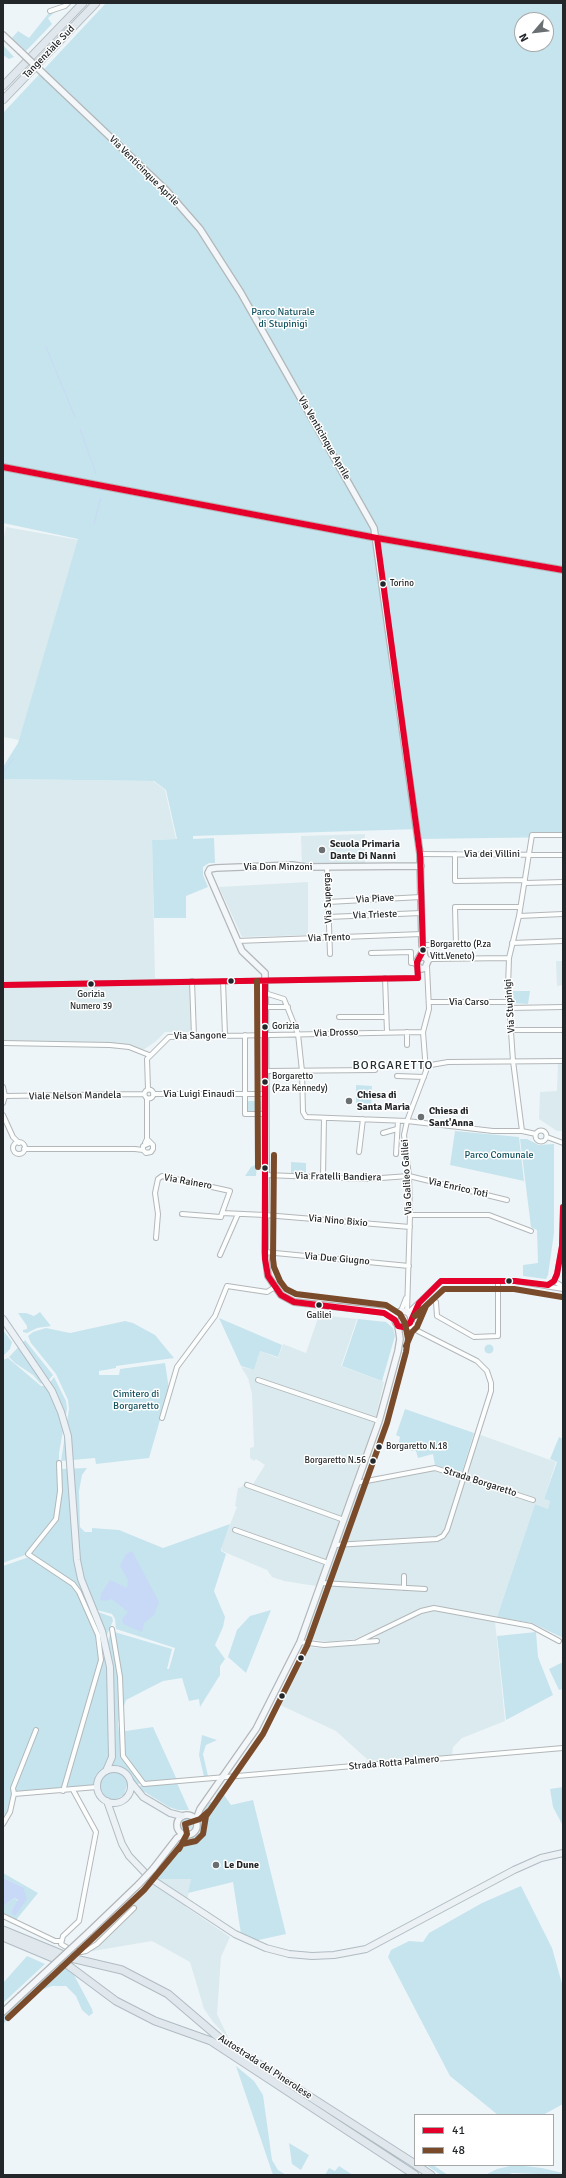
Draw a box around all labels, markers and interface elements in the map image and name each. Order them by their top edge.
north arrow [514,12,554,52]
street label: Tangenziale Sud [21,23,77,81]
text: N [516,31,531,44]
street label: Via Venticinque Aprile [106,133,182,209]
park label: Parco Naturale di Stupinigi [251,306,315,330]
street label: Via Venticinque Aprile [295,394,353,482]
marker: Torino [378,579,388,589]
place label: Torino [390,579,414,589]
place label: Scuola Primaria Dante Di Nanni [330,838,400,862]
marker: Scuola Primaria Dante Di Nanni [317,845,327,855]
street label: Via dei Villini [464,848,520,860]
street label: Via Don Minzoni [244,861,312,873]
street label: Via Superga [321,872,335,924]
street label: Via Piave [355,892,395,906]
street label: Via Trieste [353,908,397,922]
street label: Via Trento [307,931,351,945]
place label: Borgaretto (P.za Vitt.Veneto) [430,940,491,961]
marker: Borgaretto (P.za Vitt.Veneto) [418,945,428,955]
unlabelled marker [226,976,236,986]
street label: Via Stupinigi [502,978,518,1034]
marker: Gorizia Numero 39 [86,979,96,989]
place label: Gorizia Numero 39 [70,990,112,1011]
street label: Via Carso [449,996,489,1008]
marker: Gorizia [260,1022,270,1032]
place label: Gorizia [272,1022,299,1032]
street label: Via Drosso [313,1026,359,1040]
street label: Via Sangone [174,1030,226,1042]
district label: BORGARETTO [353,1059,433,1073]
place label: Borgaretto (P.za Kennedy) [272,1072,328,1093]
marker: Borgaretto (P.za Kennedy) [260,1077,270,1087]
street label: Via Luigi Einaudi [163,1088,235,1100]
street label: Viale Nelson Mandela [29,1089,121,1103]
place label: Chiesa di Santa Maria [357,1089,410,1112]
marker: Chiesa di Santa Maria [344,1096,354,1106]
place label: Chiesa di Sant'Anna [429,1105,474,1128]
marker: Chiesa di Sant'Anna [416,1112,426,1122]
street label: Via Galileo Galilei [399,1139,415,1215]
park label: Parco Comunale [464,1149,534,1161]
unlabelled marker [260,1163,270,1173]
street label: Via Fratelli Bandiera [295,1170,381,1184]
street label: Via Rainero [163,1172,213,1192]
street label: Via Enrico Toti [427,1175,489,1201]
street label: Via Nino Bixio [308,1212,368,1230]
street label: Via Due Giugno [304,1250,370,1268]
unlabelled marker [504,1276,514,1286]
marker: Galilei [314,1300,324,1310]
place label: Galilei [307,1311,331,1321]
park label: Cimitero di Borgaretto [113,1388,159,1412]
marker: Borgaretto N.18 [374,1442,384,1452]
place label: Borgaretto N.18 [386,1442,447,1452]
place label: Borgaretto N.56 [305,1456,366,1466]
marker: Borgaretto N.56 [368,1456,378,1466]
street label: Strada Borgaretto [442,1465,518,1499]
unlabelled marker [296,1653,306,1663]
unlabelled marker [277,1691,287,1701]
street label: Strada Rotta Palmero [348,1753,440,1773]
place label: Le Dune [224,1859,259,1871]
marker: Le Dune [211,1860,221,1870]
street label: Autostrada del Pinerolese [216,2032,314,2102]
legend [414,2114,554,2166]
text: 41 [452,2123,465,2138]
text: 48 [452,2143,465,2158]

